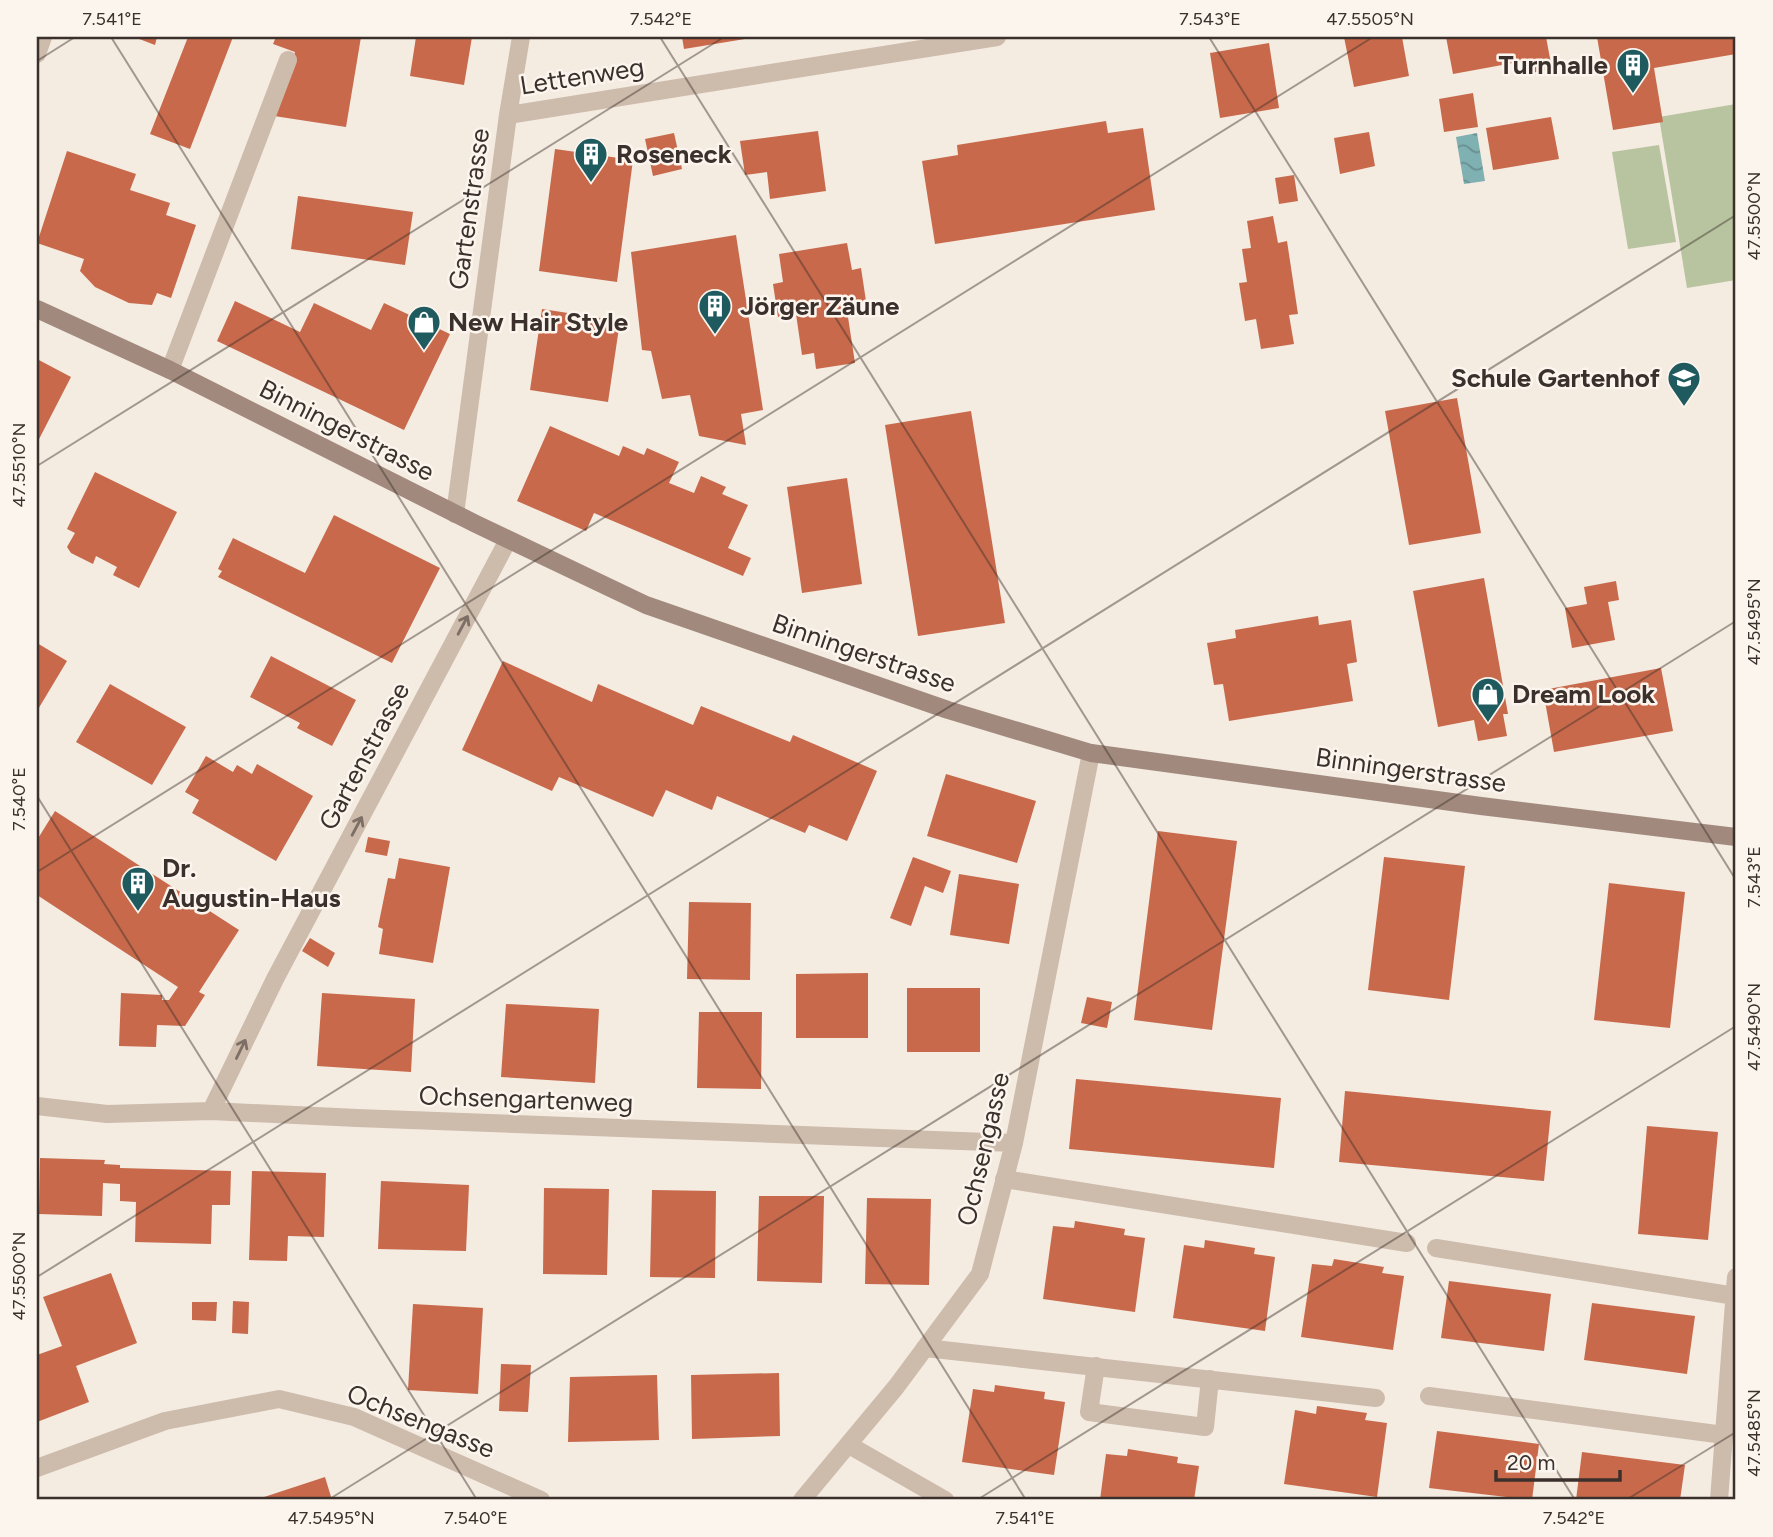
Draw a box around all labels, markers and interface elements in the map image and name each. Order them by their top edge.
text: 7.541°E [82,8,142,30]
text: 7.542°E [630,8,692,30]
text: 7.543°E [1179,8,1241,30]
text: 47.5505°N [1326,8,1414,30]
building icon: Turnhalle [1614,46,1652,95]
place label: Turnhalle [1499,49,1608,81]
street label: Lettenweg [518,50,646,102]
street label: Gartenstrasse [442,126,496,292]
building icon: Roseneck [572,135,610,184]
place label: Roseneck [616,138,732,170]
text: 47.5500°N [1743,172,1765,260]
building icon: Jörger Zäune [696,287,734,336]
place label: Jörger Zäune [740,290,899,322]
shop icon: New Hair Style [405,303,443,352]
place label: New Hair Style [448,306,628,338]
school or university icon: Schule Gartenhof [1665,359,1703,408]
place label: Schule Gartenhof [1451,362,1661,394]
street label: Binningerstrasse [254,372,440,488]
text: 47.5510°N [8,423,30,507]
text: 47.5495°N [1743,578,1765,666]
street label: Binningerstrasse [768,607,960,699]
one-way arrow [456,615,470,635]
shop icon: Dream Look [1469,675,1507,724]
street label: Gartenstrasse [312,677,416,835]
place label: Dream Look [1512,678,1655,710]
street label: Binningerstrasse [1314,741,1508,799]
text: 7.540°E [8,767,30,831]
one-way arrow [351,816,364,837]
text: 7.543°E [1743,846,1765,908]
place label: Dr. Augustin-Haus [162,852,341,914]
building icon: Dr. Augustin-Haus [119,864,157,913]
text: 47.5490°N [1743,983,1765,1071]
one-way arrow [234,1039,248,1060]
street label: Ochsengasse [950,1069,1016,1229]
street label: Ochsengartenweg [418,1079,634,1119]
text: 47.5500°N [8,1232,30,1320]
street label: Ochsengasse [342,1377,500,1465]
text: 47.5485°N [1743,1389,1765,1477]
scale bar [1496,1439,1621,1483]
text: 20 m [1507,1450,1555,1475]
text: 47.5495°N [287,1507,375,1529]
text: 7.540°E [444,1507,508,1529]
text: 7.541°E [995,1507,1055,1529]
text: 7.542°E [1543,1507,1605,1529]

